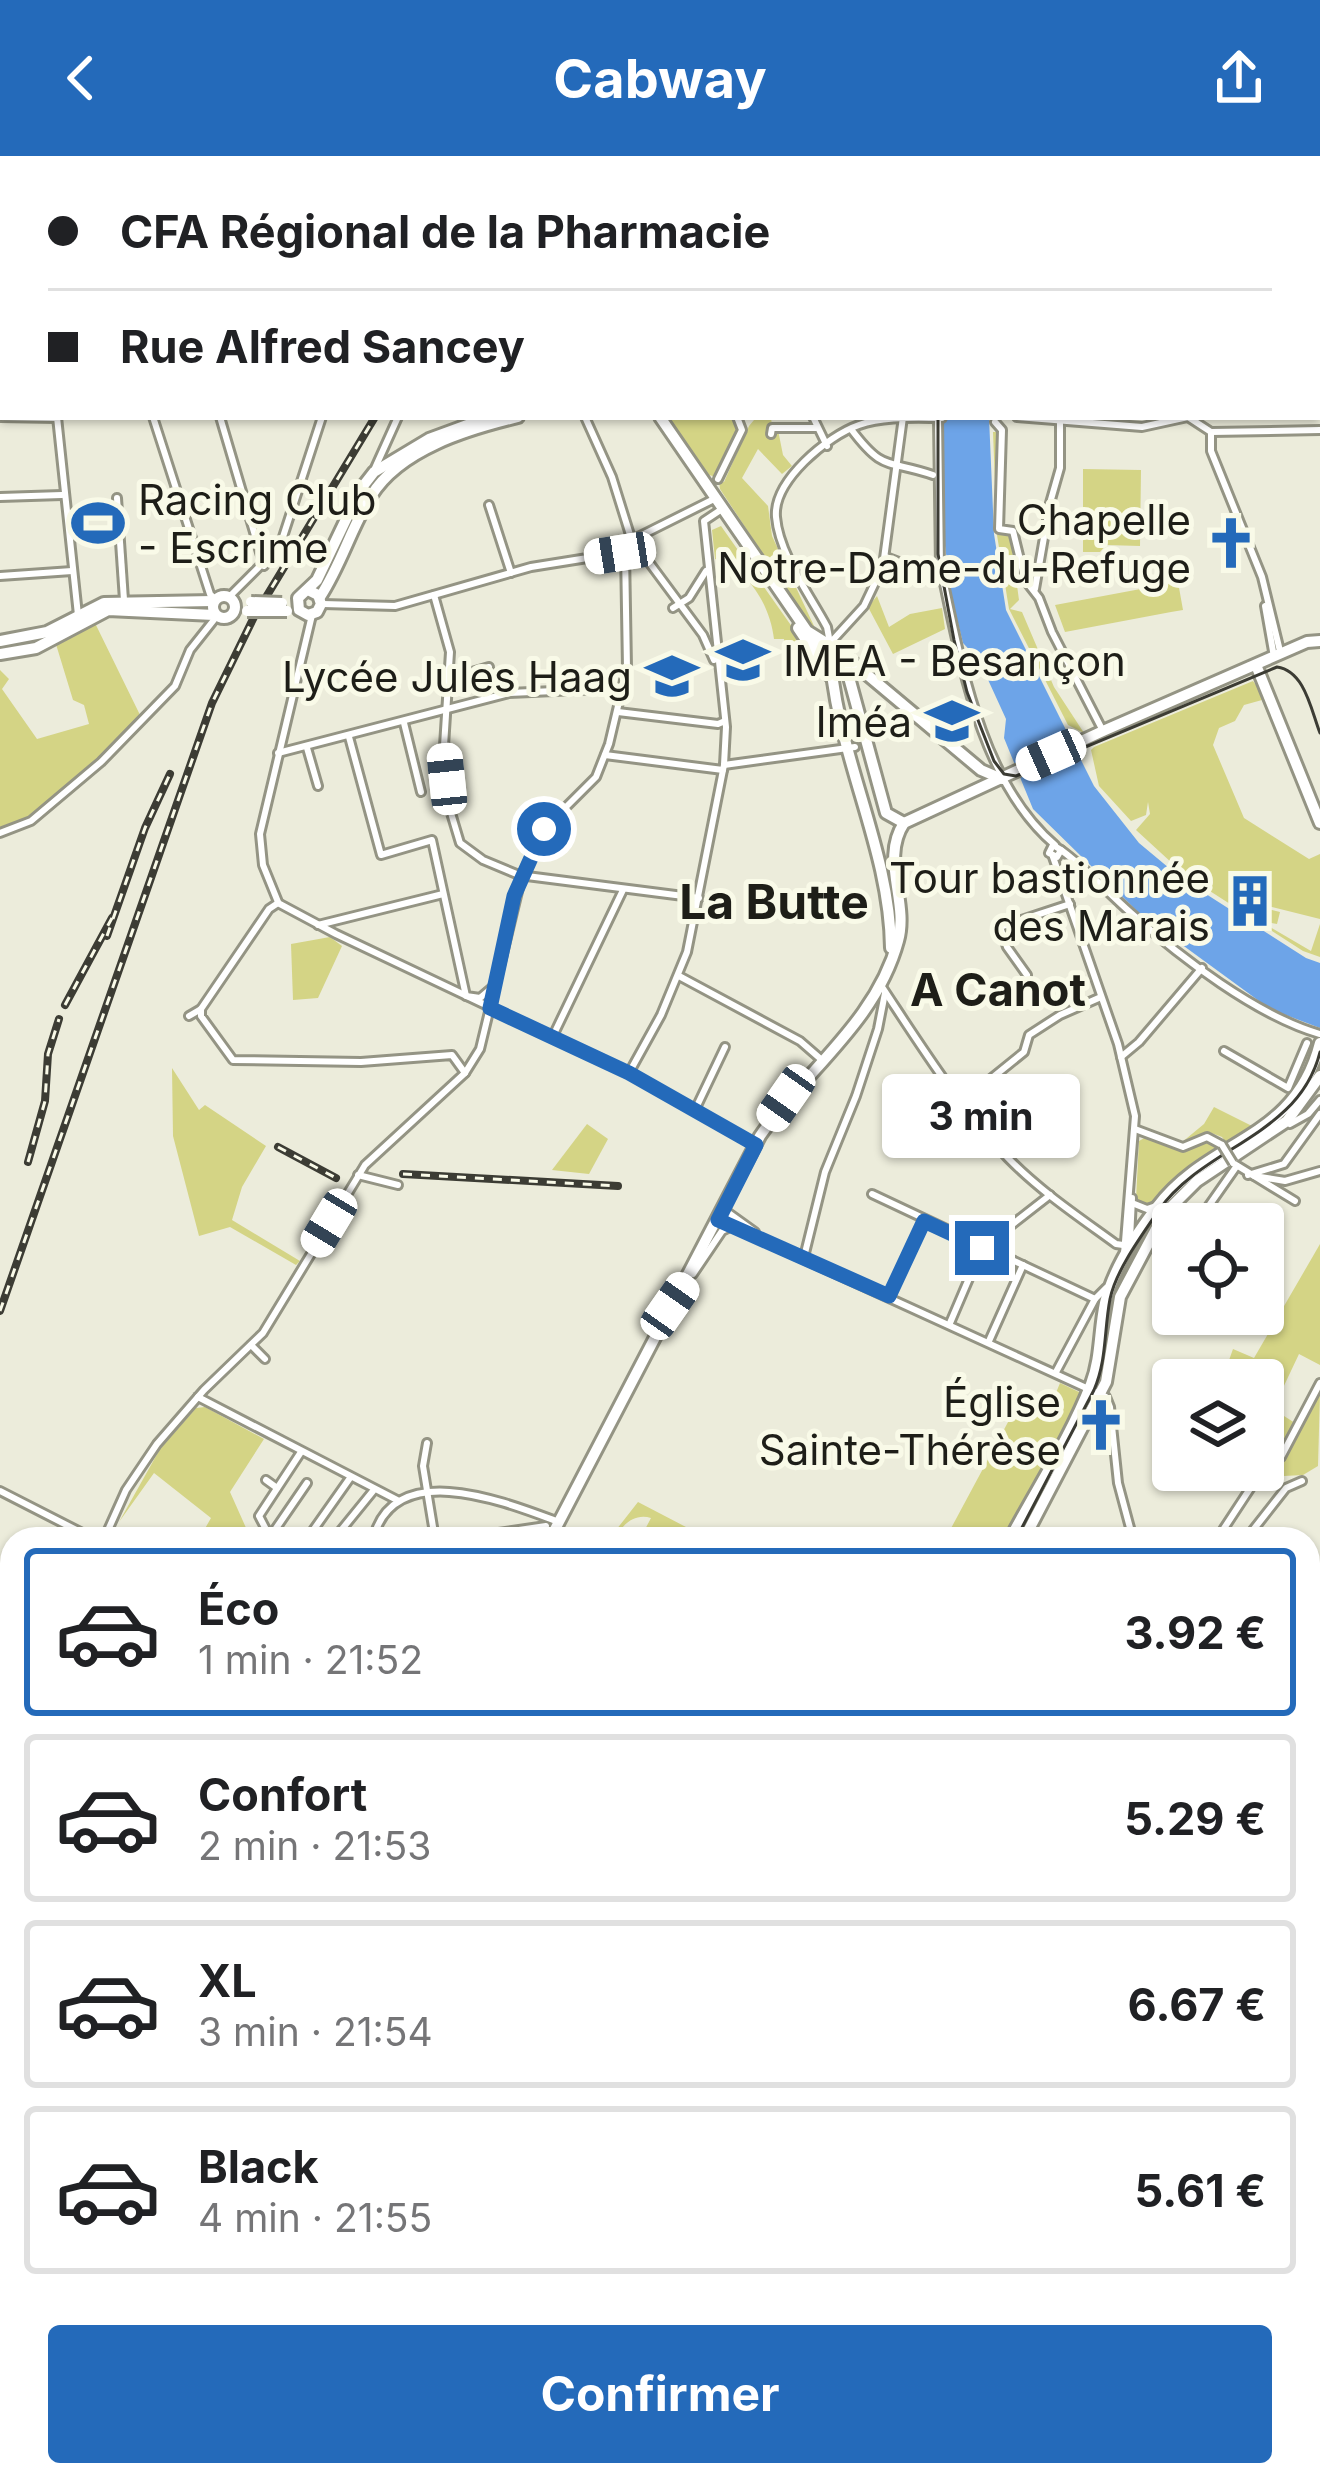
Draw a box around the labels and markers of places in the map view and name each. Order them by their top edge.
place label: Racing Club - Escrime [138,474,376,573]
sports icon: Racing Club - Escrime [69,494,127,552]
place label: Chapelle Notre-Dame-du-Refuge [717,494,1191,593]
church icon: Chapelle Notre-Dame-du-Refuge [1202,514,1260,572]
school or university icon: IMEA - Besançon [714,631,772,689]
place label: IMEA - Besançon [783,635,1126,686]
school or university icon: Lycée Jules Haag [643,647,701,705]
place label: Lycée Jules Haag [282,651,632,702]
school or university icon: Iméa [923,692,981,750]
place label: Iméa [815,696,912,747]
place label: Tour bastionnée des Marais [889,852,1210,951]
building icon: Tour bastionnée des Marais [1221,872,1279,930]
place label: Église Sainte-Thérèse [759,1376,1061,1475]
church icon: Église Sainte-Thérèse [1072,1396,1130,1454]

